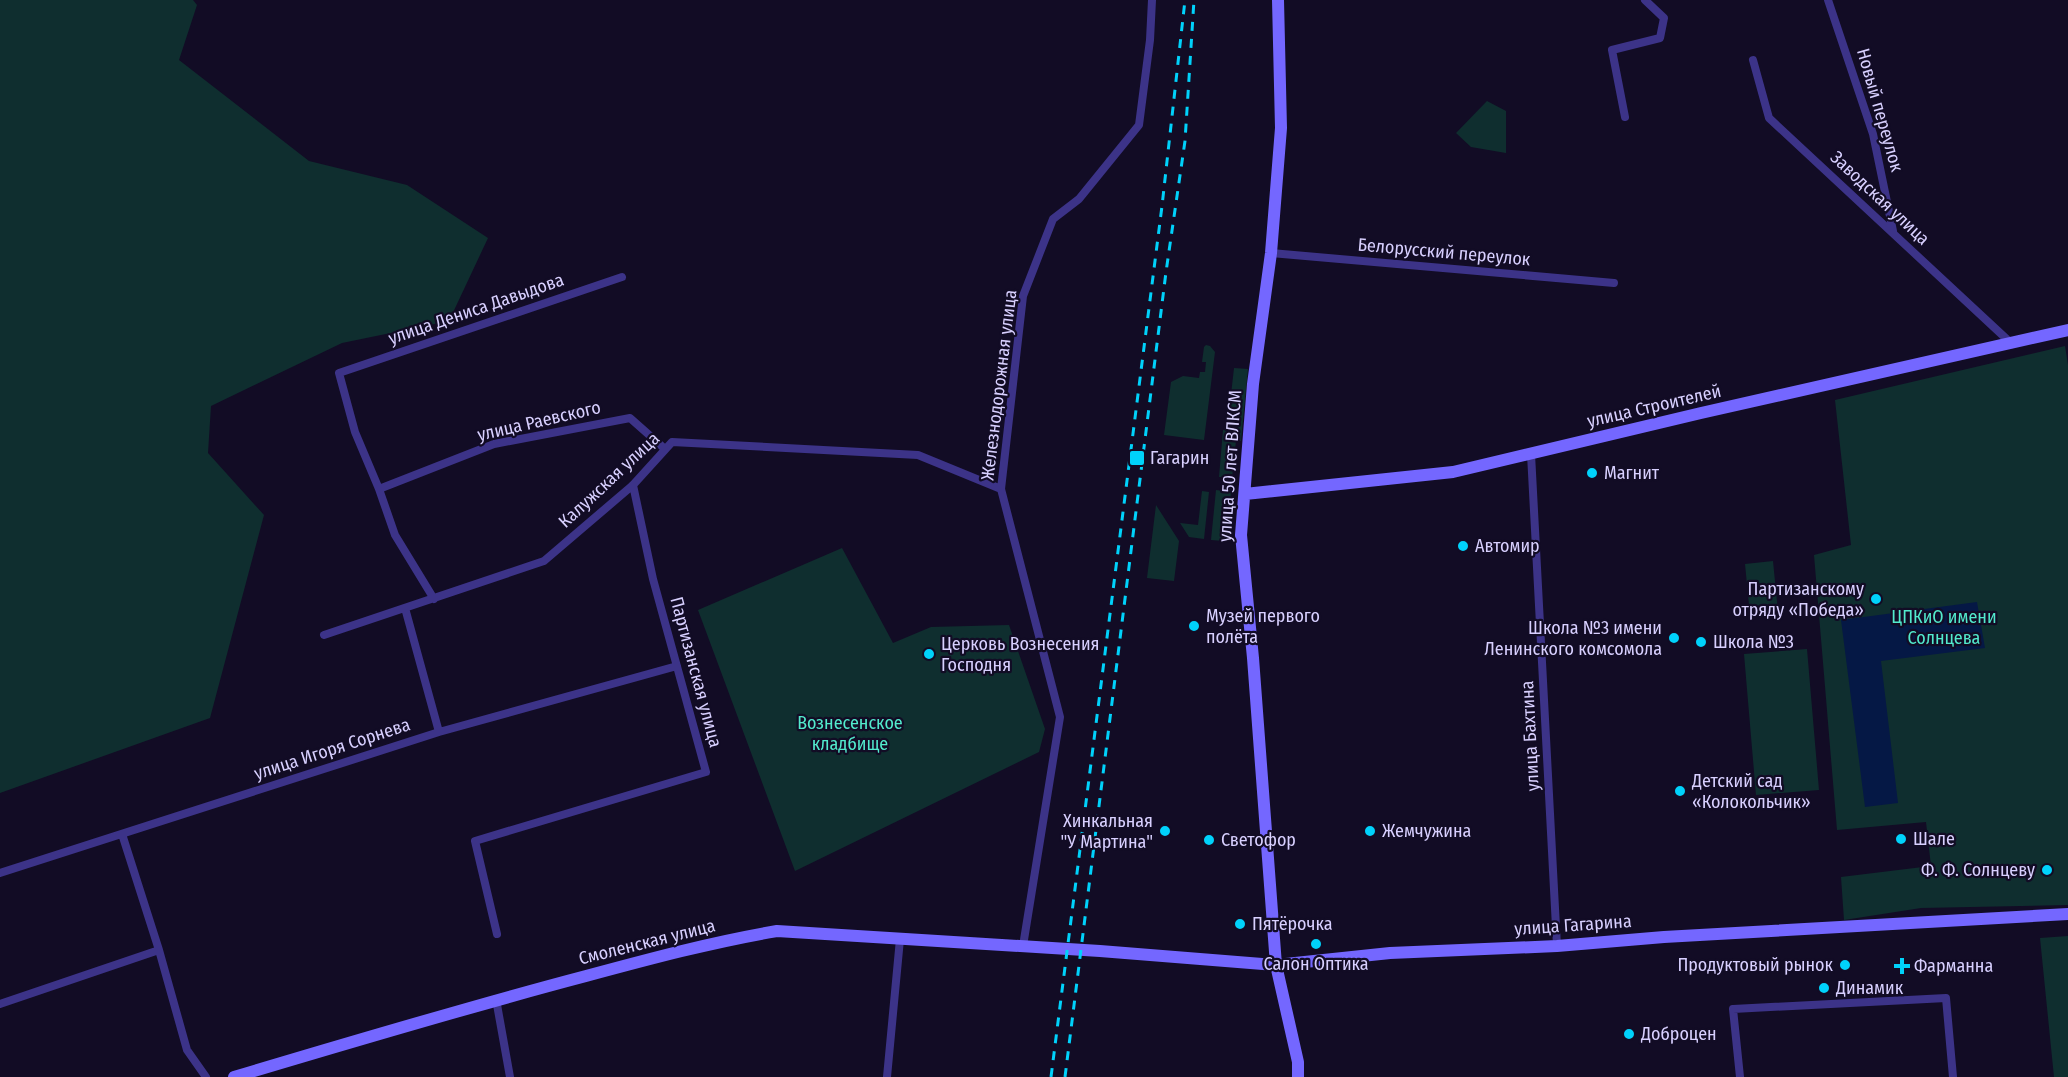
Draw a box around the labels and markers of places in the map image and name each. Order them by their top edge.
place label: Гагарин [1150,447,1209,469]
marker: Гагарин [1128,449,1146,467]
place label: Магнит [1604,462,1660,484]
marker: Магнит [1585,466,1599,480]
place label: Автомир [1475,535,1540,557]
marker: Автомир [1456,539,1470,553]
place label: Партизанскому отряду «Победа» [1732,578,1864,621]
marker: Партизанскому отряду «Победа» [1869,592,1883,606]
place label: Музей первого полёта [1206,605,1320,648]
place label: Школа №3 имени Ленинского комсомола [1484,617,1662,660]
marker: Музей первого полёта [1187,619,1201,633]
marker: Школа №3 имени Ленинского комсомола [1667,631,1681,645]
place label: Школа №3 [1713,631,1794,653]
place label: Церковь Вознесения Господня [941,633,1099,676]
marker: Школа №3 [1694,635,1708,649]
marker: Церковь Вознесения Господня [922,647,936,661]
place label: Детский сад «Колокольчик» [1691,770,1811,813]
marker: Детский сад «Колокольчик» [1673,784,1687,798]
place label: Хинкальная "У Мартина" [1060,810,1153,853]
place label: Жемчужина [1382,820,1471,842]
marker: Хинкальная "У Мартина" [1158,824,1172,838]
marker: Жемчужина [1363,824,1377,838]
place label: Шале [1913,828,1955,850]
place label: Светофор [1221,829,1296,851]
marker: Шале [1894,832,1908,846]
marker: Светофор [1202,833,1216,847]
place label: Ф. Ф. Солнцеву [1921,859,2035,881]
marker: Ф. Ф. Солнцеву [2040,863,2054,877]
place label: Пятёрочка [1252,913,1333,935]
marker: Пятёрочка [1233,917,1247,931]
marker: Салон Оптика [1309,937,1323,951]
place label: Салон Оптика [1263,953,1369,975]
place label: Продуктовый рынок [1677,954,1834,976]
place label: Фарманна [1914,955,1993,977]
marker: Продуктовый рынок [1838,958,1852,972]
marker: Фарманна [1895,959,1909,973]
place label: Динамик [1835,977,1904,999]
marker: Динамик [1817,981,1831,995]
place label: Доброцен [1640,1023,1717,1045]
marker: Доброцен [1622,1027,1636,1041]

